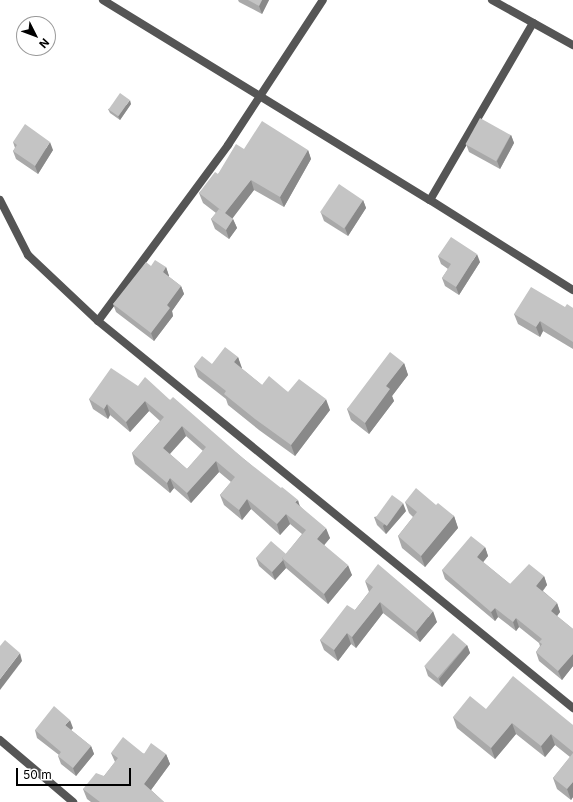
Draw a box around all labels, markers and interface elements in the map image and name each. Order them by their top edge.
north arrow [16,16,56,56]
text: N [36,36,52,51]
scale bar [18,760,133,786]
text: 50 m [23,767,52,782]

